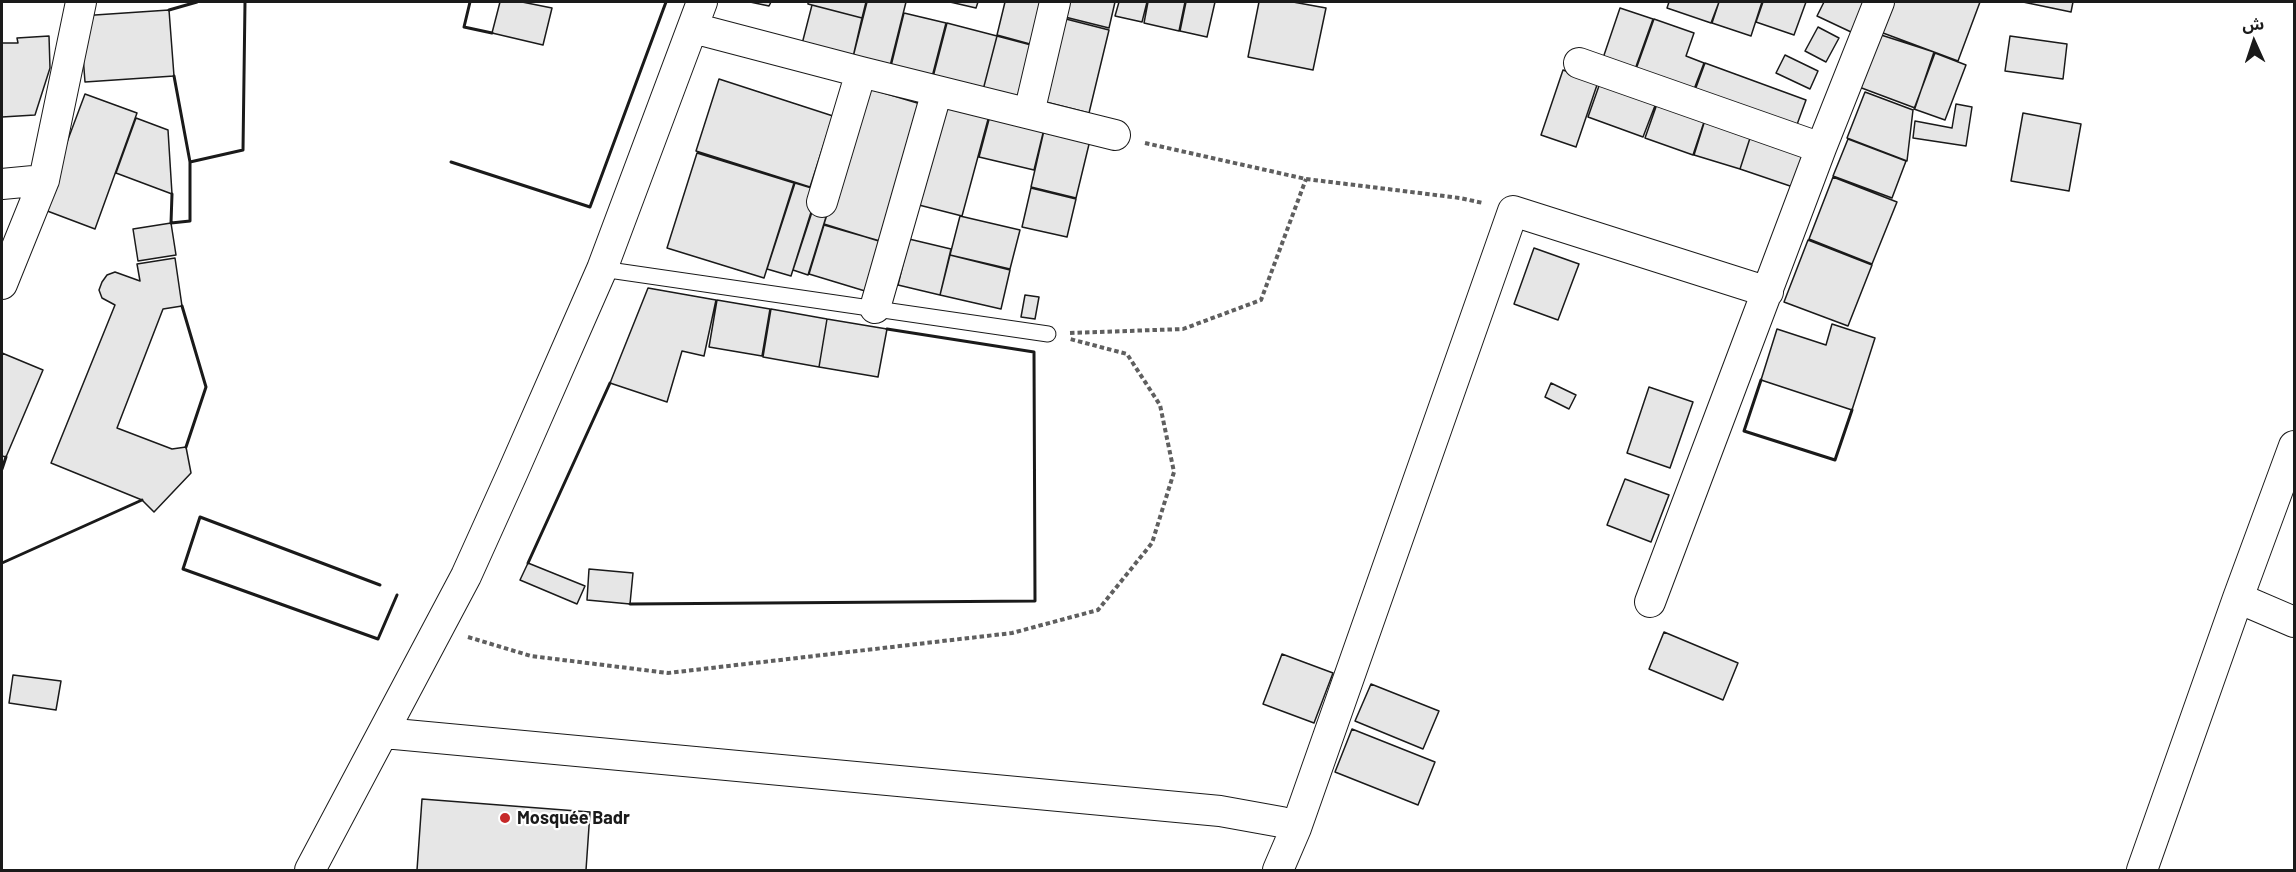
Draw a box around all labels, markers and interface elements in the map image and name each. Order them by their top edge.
north arrow [2224,12,2284,72]
text: ش [2242,13,2264,34]
place label: Mosquée Badr [517,807,630,829]
marker: Mosquée Badr [498,811,512,825]

